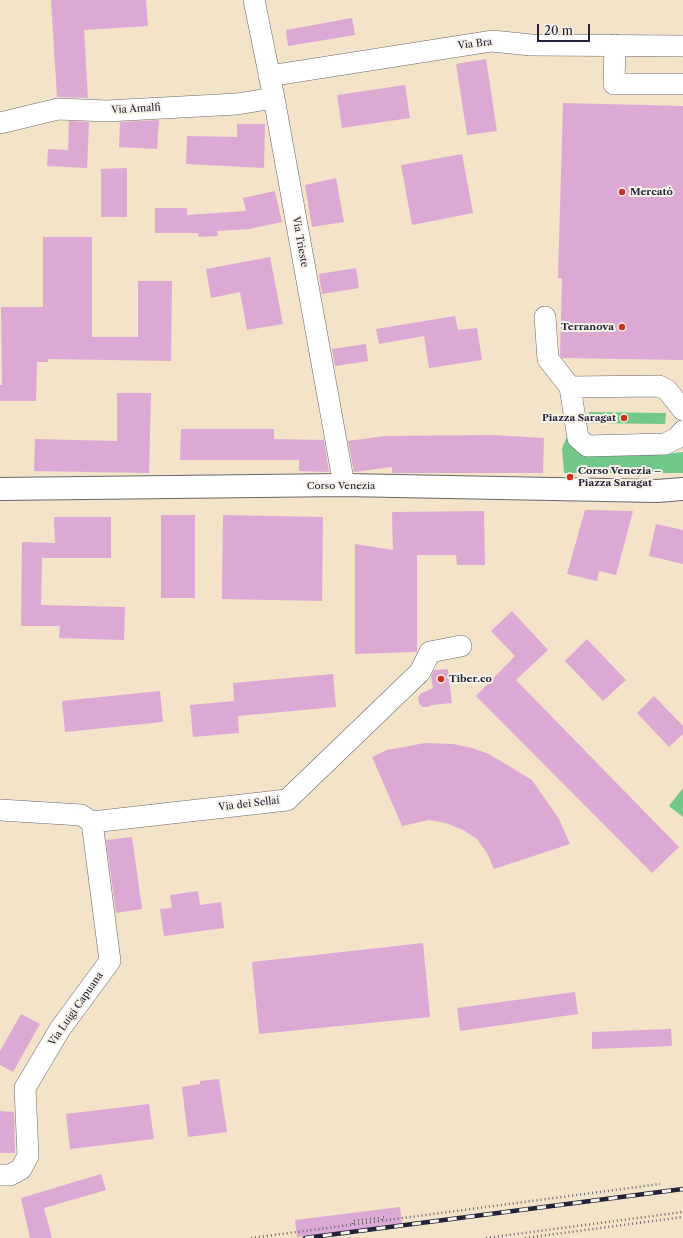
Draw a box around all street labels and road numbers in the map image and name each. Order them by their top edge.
street label: Via Bra [457,36,493,52]
street label: Via Amalfi [111,102,161,116]
street label: Via Trieste [290,216,310,268]
street label: Corso Venezia [307,480,375,492]
street label: Via dei Sellai [218,794,280,814]
street label: Via Luigi Capuana [46,970,106,1048]

